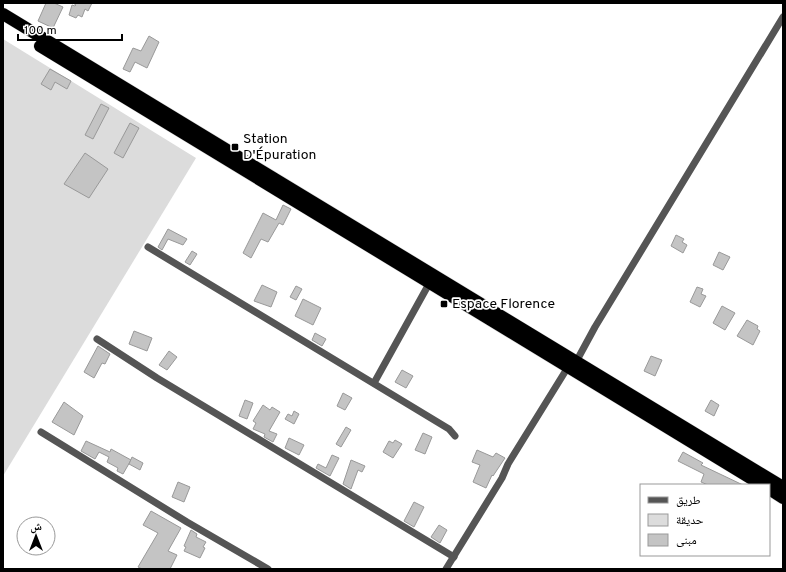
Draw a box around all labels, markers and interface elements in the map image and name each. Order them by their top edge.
scale bar [18,16,122,42]
text: 100 m [24,23,57,39]
place label: Station D'Épuration [243,131,316,164]
marker: Station D'Épuration [230,142,240,152]
place label: Espace Florence [452,296,555,313]
marker: Espace Florence [439,299,449,309]
legend [640,484,770,556]
text: طريق [676,493,701,509]
text: حديقة [676,513,704,529]
north arrow [16,516,56,556]
text: ش [30,520,42,534]
text: مبنى [676,533,697,549]

